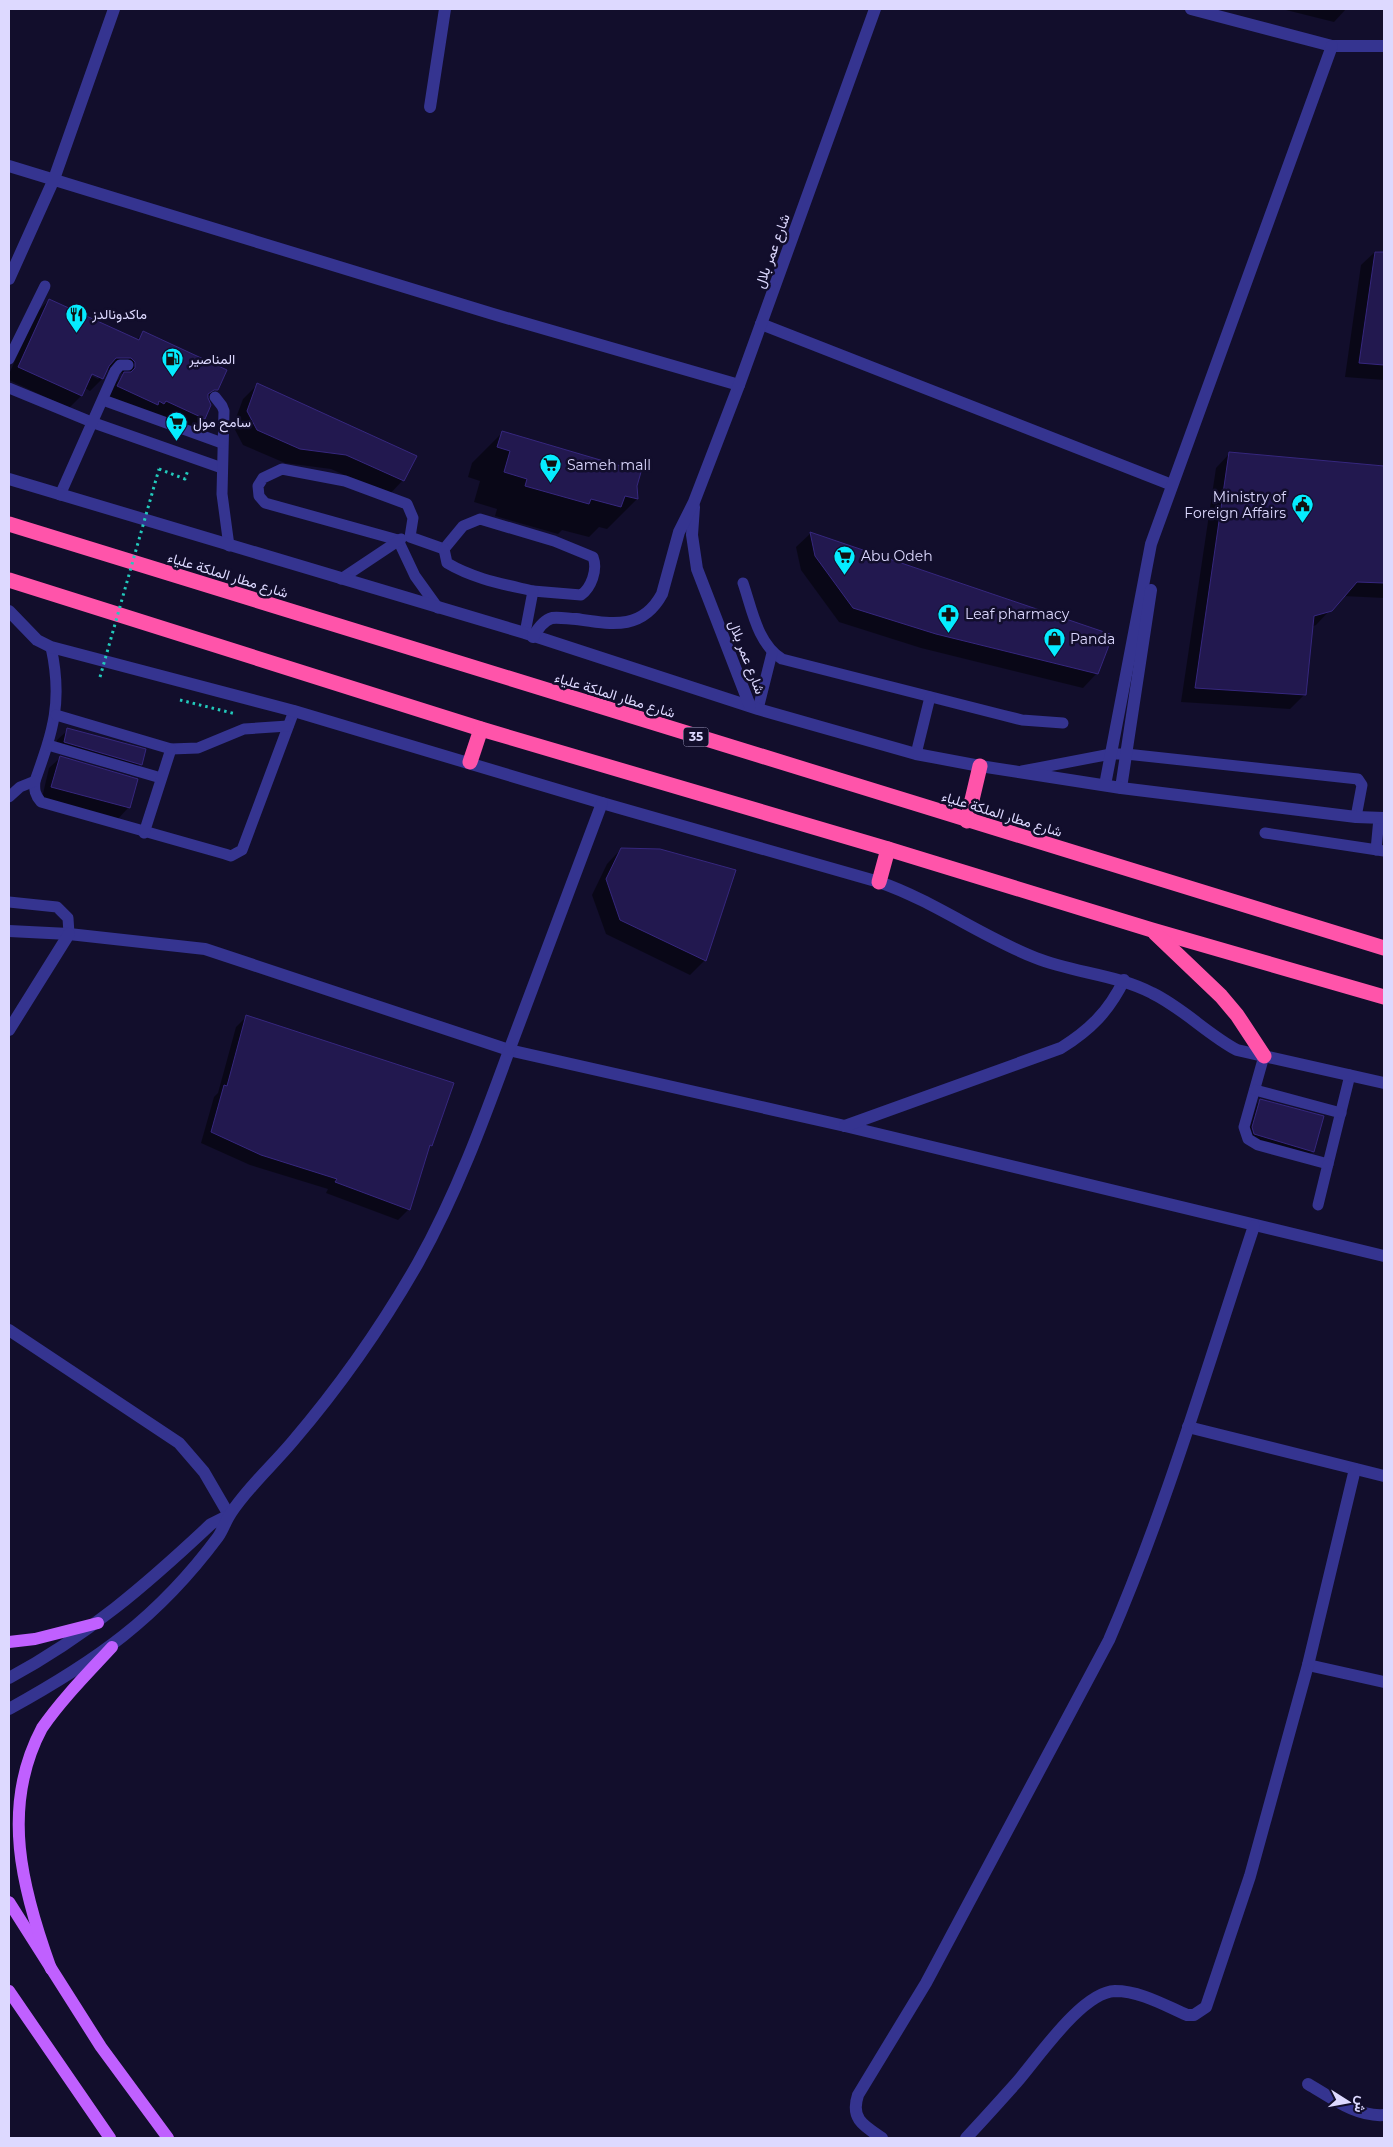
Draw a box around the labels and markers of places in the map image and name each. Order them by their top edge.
restaurant icon: ماكدونالدز [64,302,88,333]
place label: ماكدونالدز [91,305,147,323]
fuel station icon: المناصير [161,347,185,378]
place label: المناصير [188,350,235,368]
supermarket icon: سامح مول [165,410,189,441]
place label: سامح مول [193,413,251,433]
supermarket icon: Sameh mall [539,453,563,484]
place label: Sameh mall [567,456,651,474]
place label: Ministry of Foreign Affairs [1184,488,1287,522]
public building icon: Ministry of Foreign Affairs [1290,493,1314,524]
supermarket icon: Abu Odeh [833,544,857,575]
place label: Abu Odeh [861,547,933,565]
pharmacy icon: Leaf pharmacy [937,602,961,633]
place label: Leaf pharmacy [965,605,1070,623]
shop icon: Panda [1042,627,1066,658]
place label: Panda [1070,630,1115,648]

